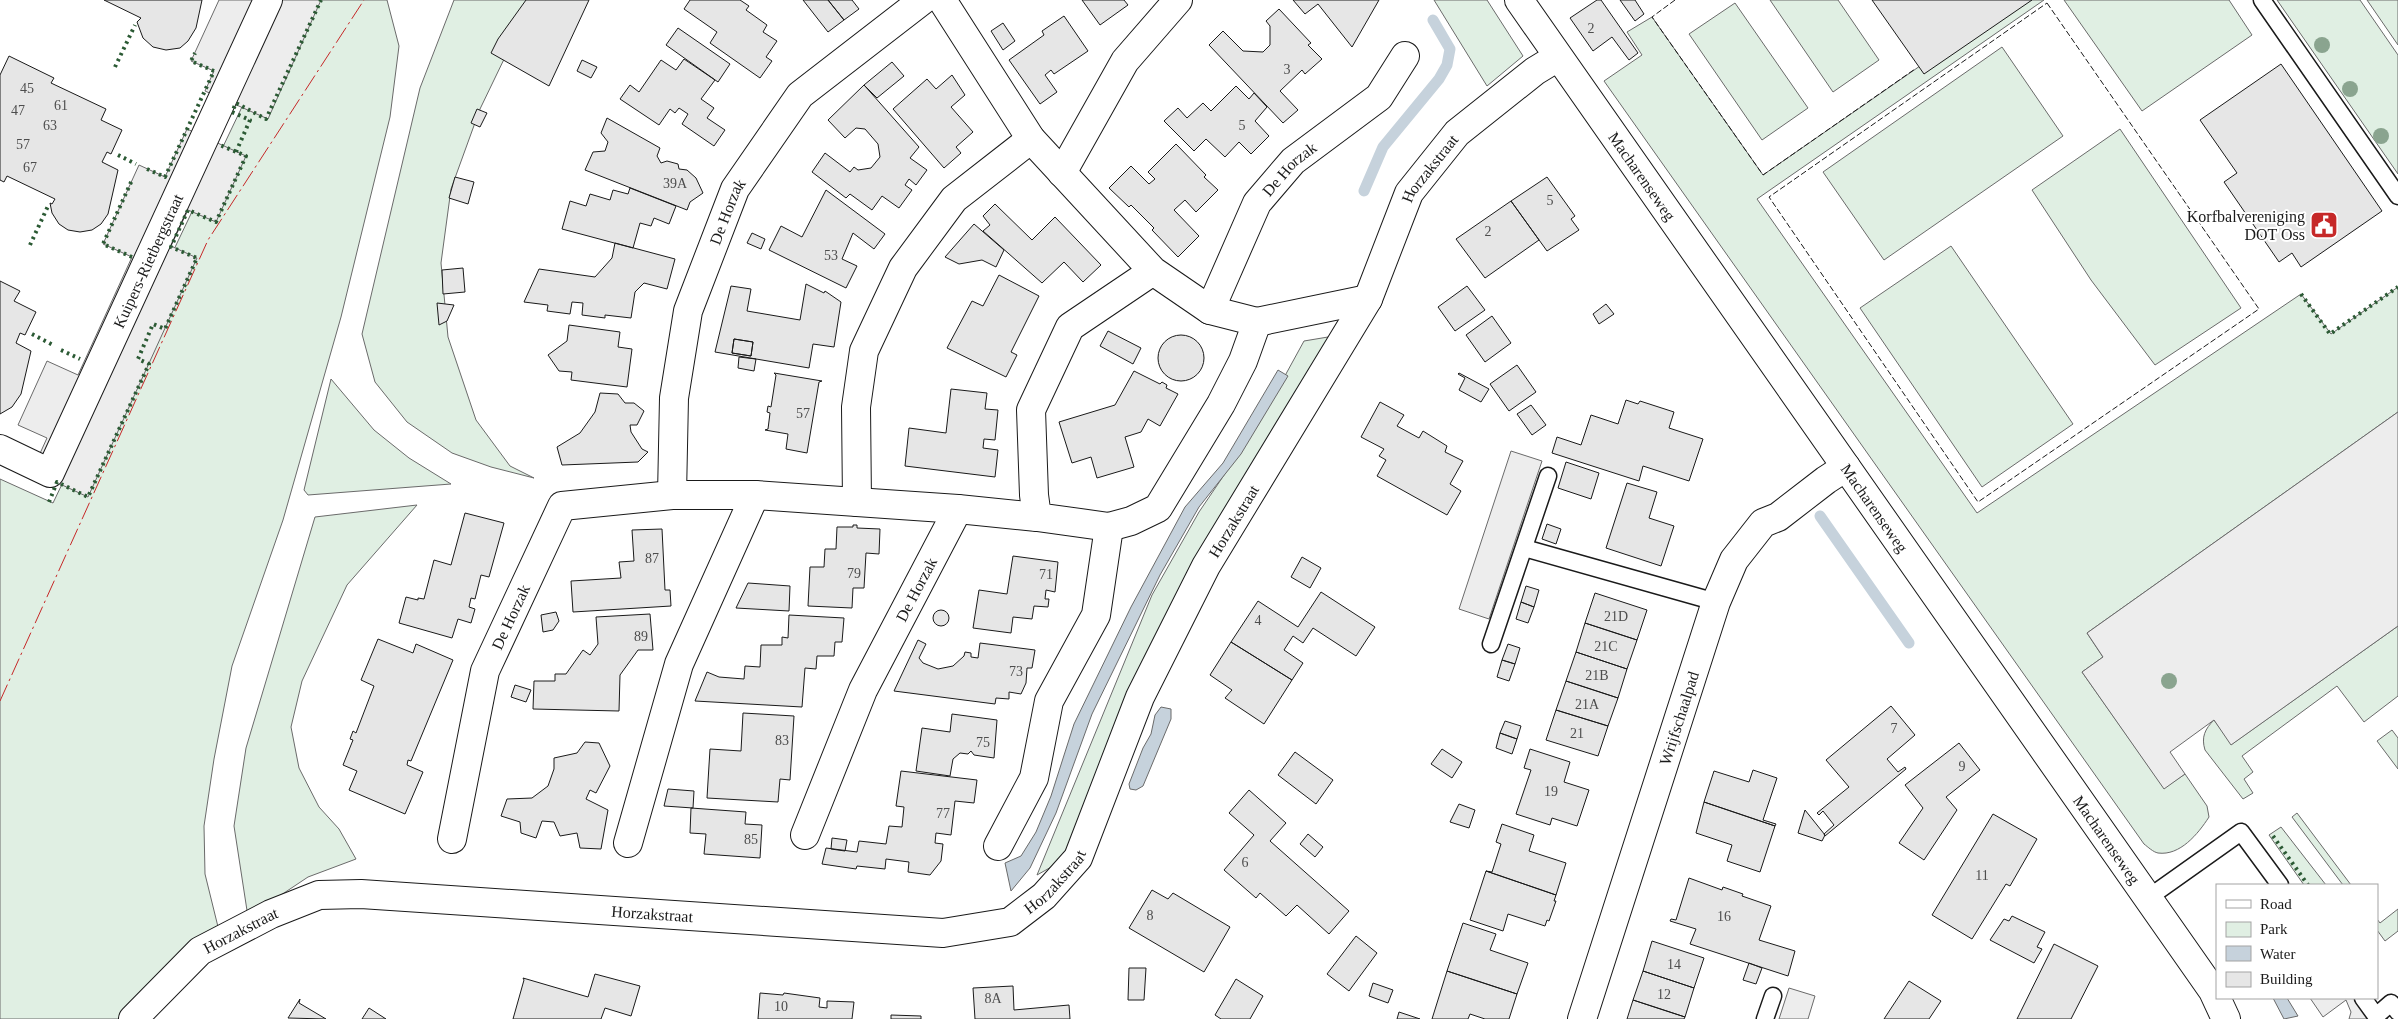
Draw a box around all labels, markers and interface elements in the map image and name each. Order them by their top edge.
house number: 2 [1588,21,1595,36]
house number: 3 [1284,62,1291,77]
house number: 45 [20,81,34,96]
house number: 61 [54,98,68,113]
house number: 47 [11,103,25,118]
house number: 63 [43,118,57,133]
house number: 5 [1239,118,1246,133]
street label: Macharenseweg [1606,129,1679,224]
street label: Horzakstraat [1398,131,1461,205]
house number: 57 [16,137,30,152]
street label: De Horzak [1259,138,1319,199]
house number: 67 [23,160,37,175]
street label: De Horzak [706,175,748,247]
house number: 39A [663,176,688,191]
street label: Kuipers-Rietbergstraat [110,191,186,331]
house number: 5 [1547,193,1554,208]
place label: Korfbalvereniging DOT Oss [2187,208,2305,243]
public building icon: Korfbalvereniging DOT Oss [2309,210,2339,240]
house number: 2 [1485,224,1492,239]
house number: 53 [824,248,838,263]
house number: 57 [796,406,810,421]
street label: Macharenseweg [1838,460,1911,556]
street label: Horzakstraat [1205,481,1262,560]
house number: 87 [645,551,659,566]
street label: De Horzak [892,554,940,624]
house number: 79 [847,566,861,581]
house number: 71 [1039,567,1053,582]
street label: De Horzak [488,582,533,652]
house number: 21D [1604,609,1628,624]
house number: 4 [1255,613,1262,628]
house number: 89 [634,629,648,644]
house number: 21C [1594,639,1618,654]
house number: 73 [1009,664,1023,679]
house number: 21B [1585,668,1609,683]
street label: Wrijfschaalpad [1656,669,1702,767]
house number: 21A [1575,697,1600,712]
house number: 7 [1891,721,1898,736]
house number: 21 [1570,726,1584,741]
house number: 83 [775,733,789,748]
house number: 75 [976,735,990,750]
house number: 9 [1959,759,1966,774]
house number: 19 [1544,784,1558,799]
street label: Macharenseweg [2070,792,2144,888]
house number: 77 [936,806,950,821]
house number: 85 [744,832,758,847]
street label: Horzakstraat [1021,847,1089,917]
house number: 6 [1242,855,1249,870]
house number: 11 [1975,868,1989,883]
legend [2216,884,2378,999]
text: Road [2260,896,2292,912]
street label: Horzakstraat [611,902,694,925]
street label: Horzakstraat [200,904,281,956]
house number: 8 [1147,908,1154,923]
house number: 16 [1717,909,1731,924]
text: Park [2260,921,2288,937]
text: Water [2260,946,2295,962]
house number: 14 [1667,957,1681,972]
text: Building [2260,971,2313,987]
house number: 12 [1657,987,1671,1002]
house number: 8A [984,991,1002,1006]
house number: 10 [774,999,788,1014]

